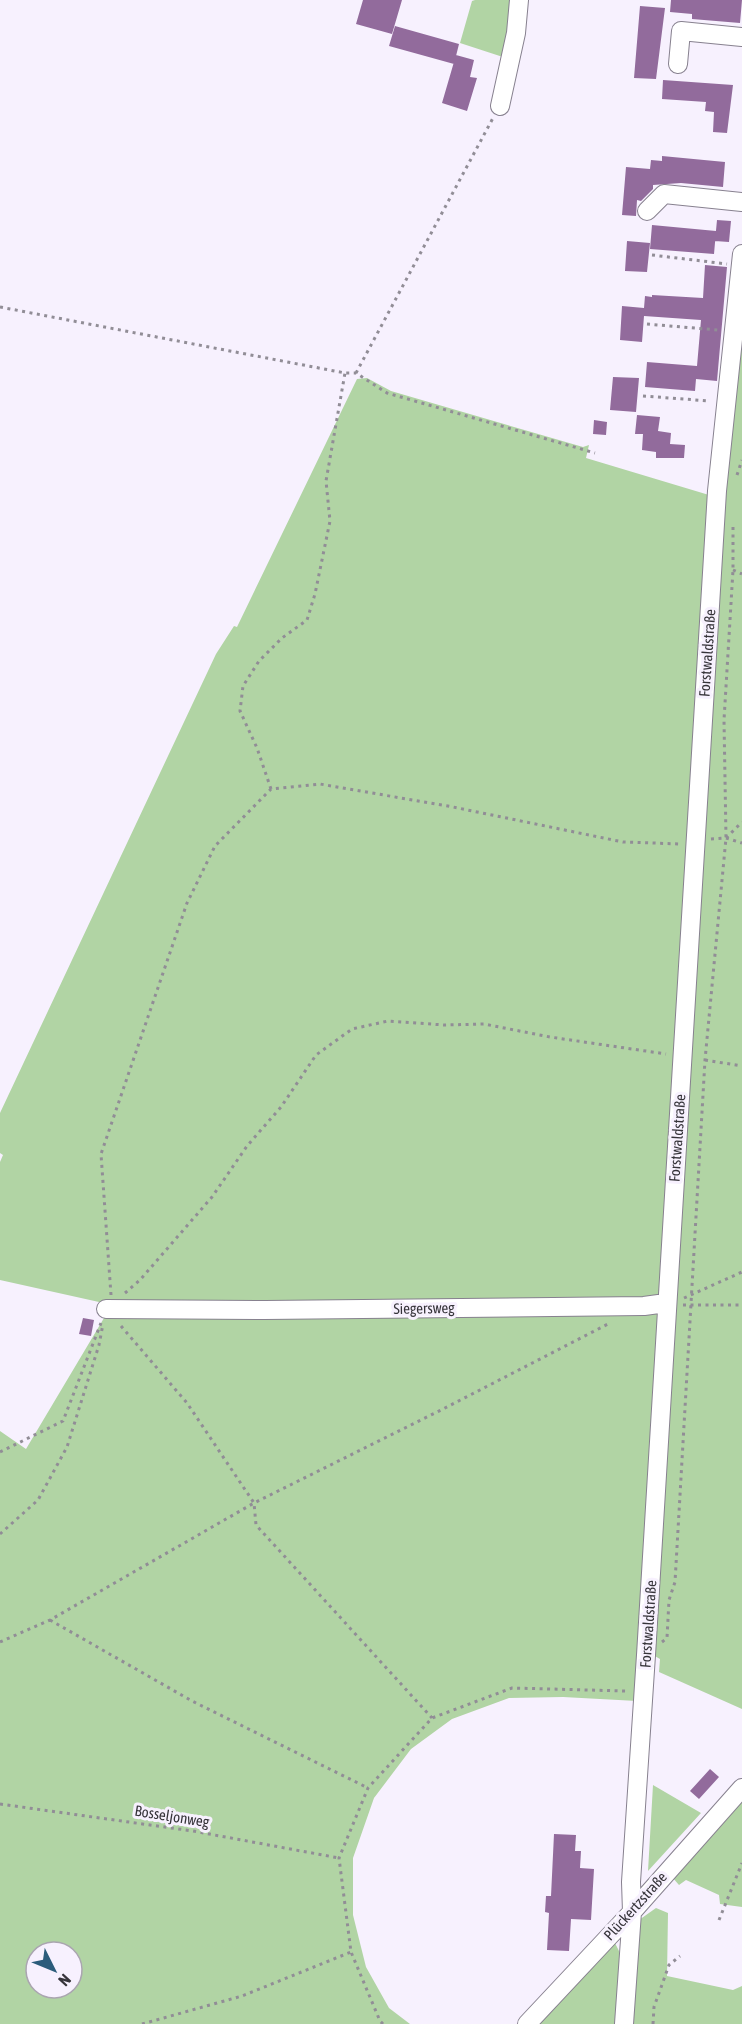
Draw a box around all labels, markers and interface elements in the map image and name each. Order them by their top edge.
street label: Forstwaldstraße [695,608,719,698]
street label: Forstwaldstraße [665,1093,689,1183]
street label: Siegersweg [393,1299,455,1317]
street label: Forstwaldstraße [636,1579,660,1669]
street label: Bosseljonweg [133,1802,211,1830]
street label: Plückertzstraße [600,1868,670,1944]
north arrow [24,1940,84,2000]
text: N [55,1971,75,1990]

